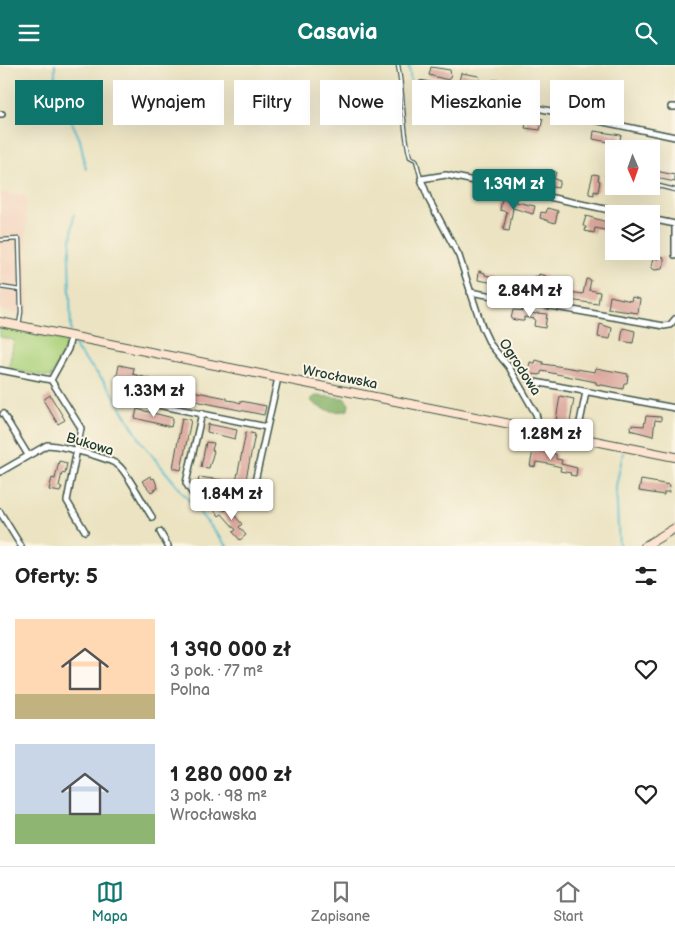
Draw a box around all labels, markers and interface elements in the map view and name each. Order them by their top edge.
icon: menu [15,19,43,47]
text: Casavia [297,19,378,46]
icon: search [632,19,660,47]
chip: Kupno [15,80,103,125]
chip: Wynajem [113,80,224,125]
chip: Filtry [234,80,310,125]
chip: Nowe [320,80,402,125]
chip: Mieszkanie [412,80,540,125]
chip: Dom [550,80,624,125]
north arrow [605,140,660,195]
map controls [605,140,660,260]
pin: 1.39M zł [462,169,566,211]
text: 1.39M zł [483,175,545,194]
button: layers [605,205,660,260]
pin: 2.84M zł [478,275,582,318]
text: 2.84M zł [498,282,562,301]
street label: Ogrodowa [495,335,545,399]
street label: Wrocławska [301,361,379,393]
pin: 1.33M zł [102,375,206,418]
text: 1.33M zł [123,382,185,401]
pin: 1.28M zł [499,419,603,461]
text: 1.28M zł [520,425,582,444]
street label: Bukowa [64,429,116,459]
pin: 1.84M zł [180,479,284,521]
text: 1.84M zł [201,485,263,504]
icon: filters [632,562,660,590]
text: Oferty: 5 [15,564,98,589]
text: 1 390 000 zł [170,637,291,662]
icon: home [55,639,115,699]
icon: heart [632,655,660,683]
text: 3 pok. · 77 m² [170,662,263,681]
text: Polna [170,681,210,700]
text: 1 280 000 zł [170,762,292,787]
icon: home [55,764,115,824]
icon: heart [632,780,660,808]
text: 3 pok. · 98 m² [170,787,267,806]
text: Wrocławska [170,806,257,825]
tab: Mapa [92,878,128,925]
tab: Zapisane [311,878,370,925]
tab: Start [554,878,583,925]

